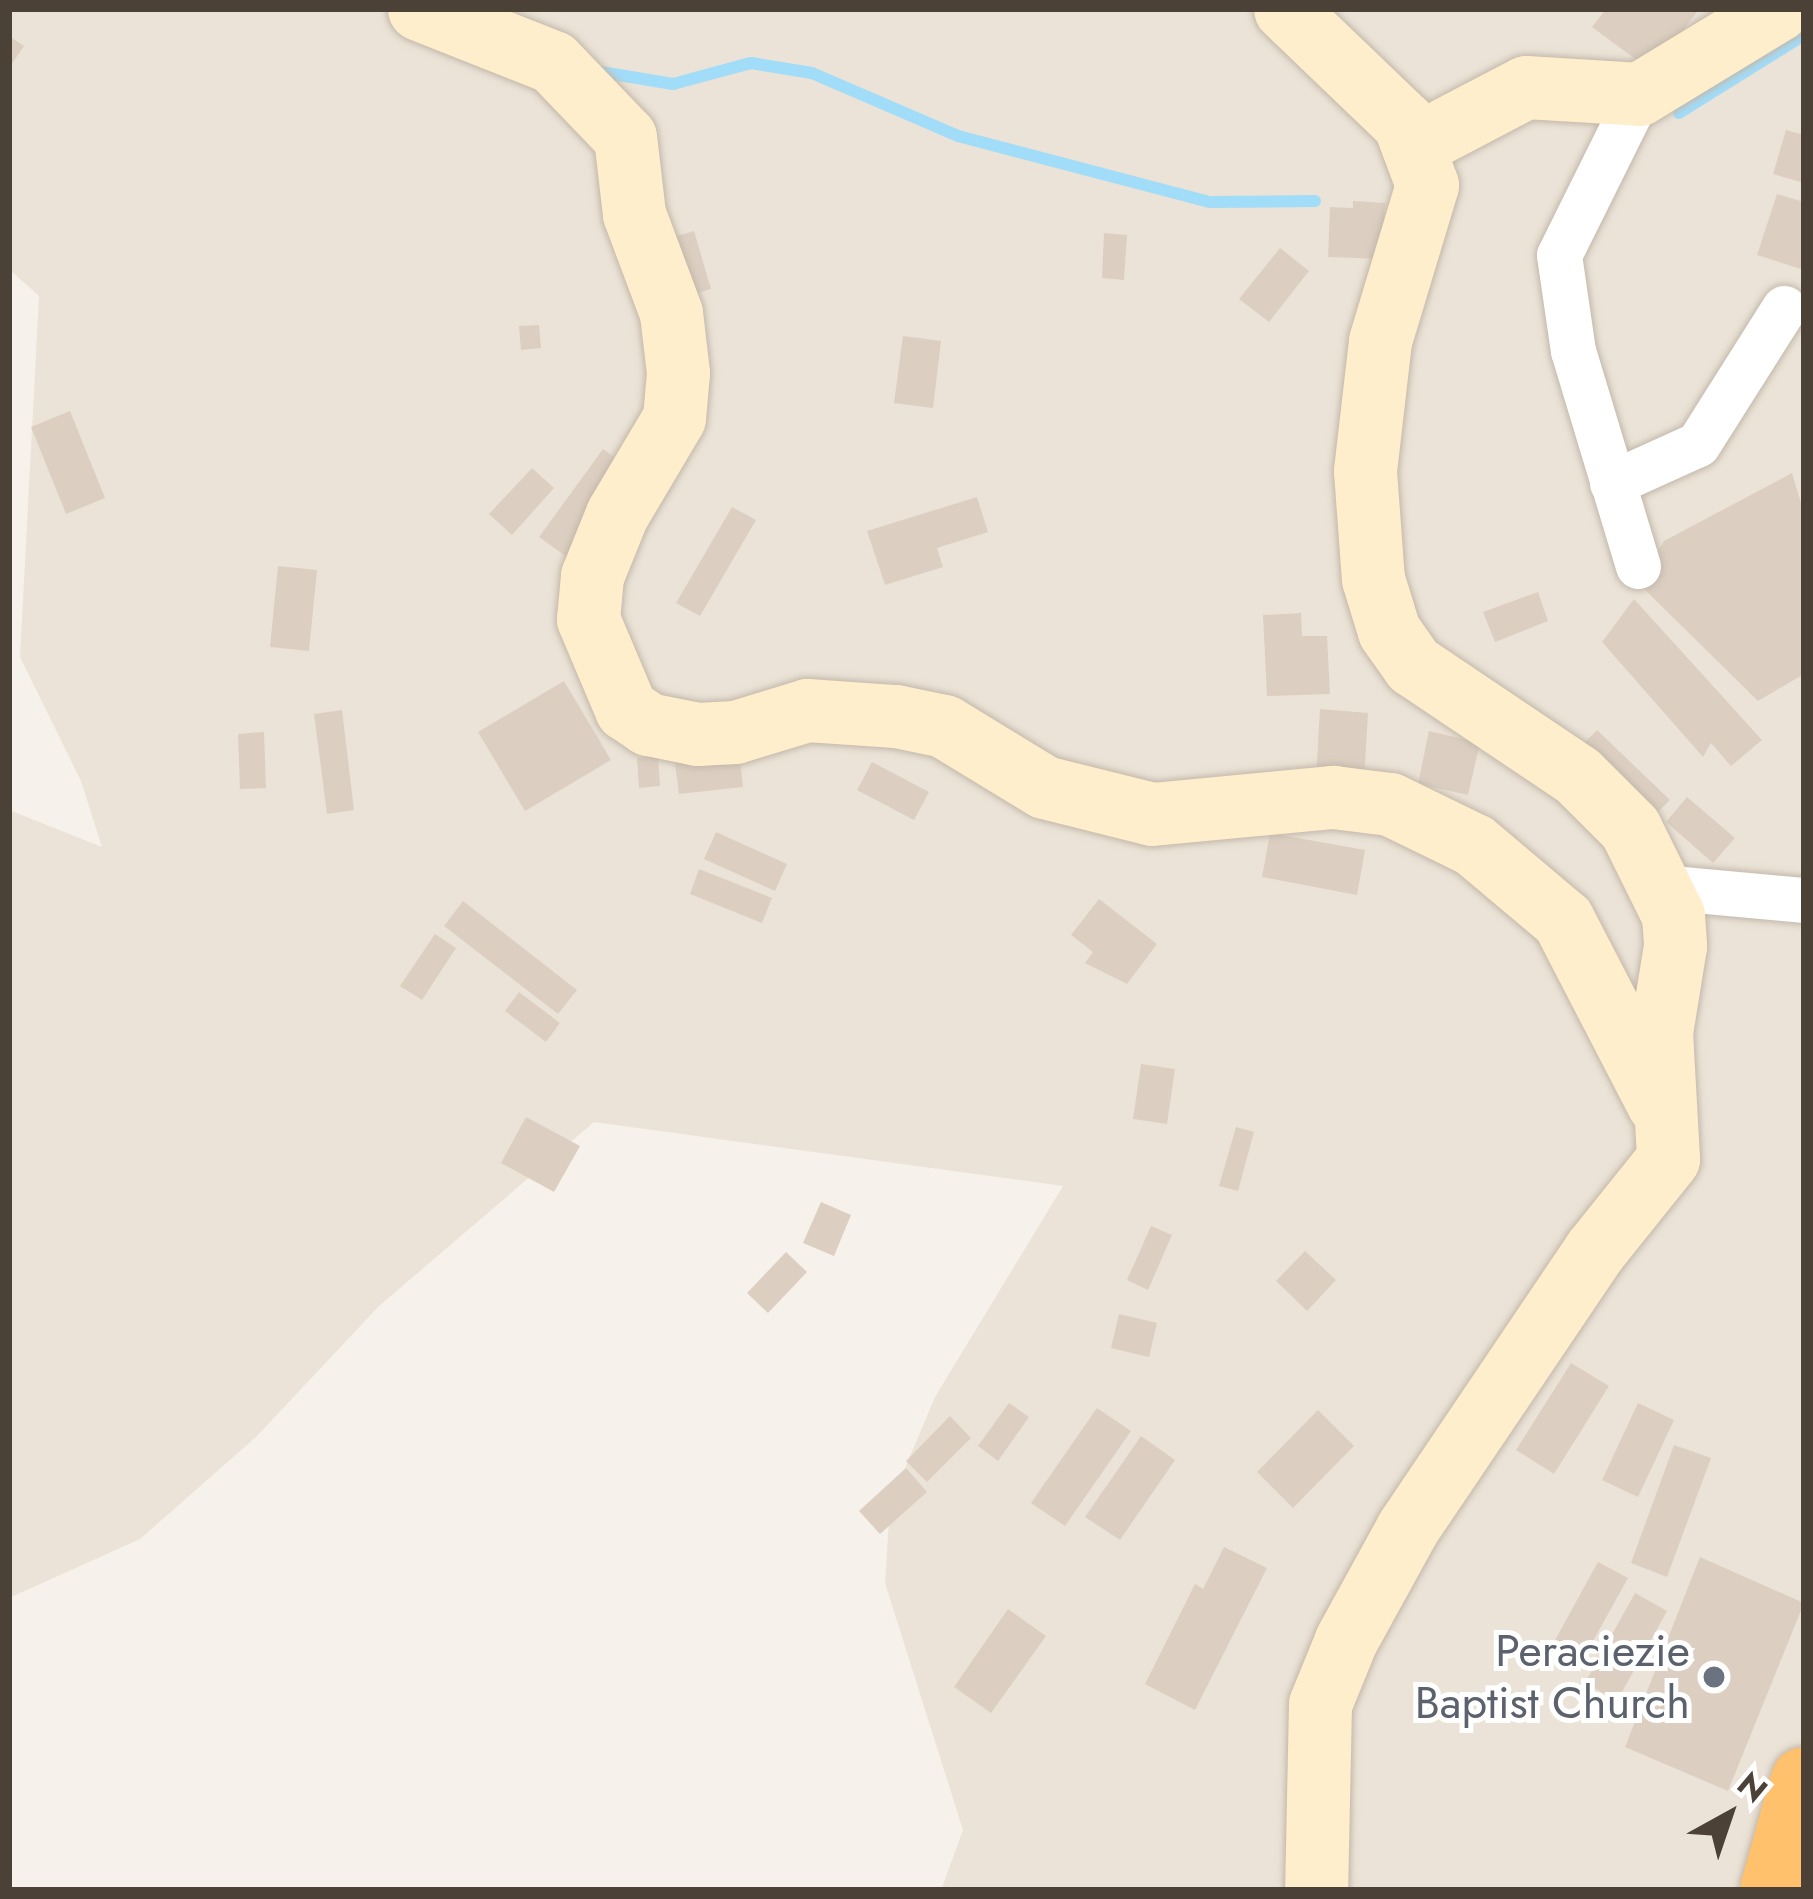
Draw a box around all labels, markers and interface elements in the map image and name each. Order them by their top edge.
place label: Peraciezie Baptist Church [1415,1624,1690,1730]
marker: Peraciezie Baptist Church [1701,1664,1727,1690]
north arrow [1669,1755,1789,1875]
text: N [1727,1761,1778,1813]

